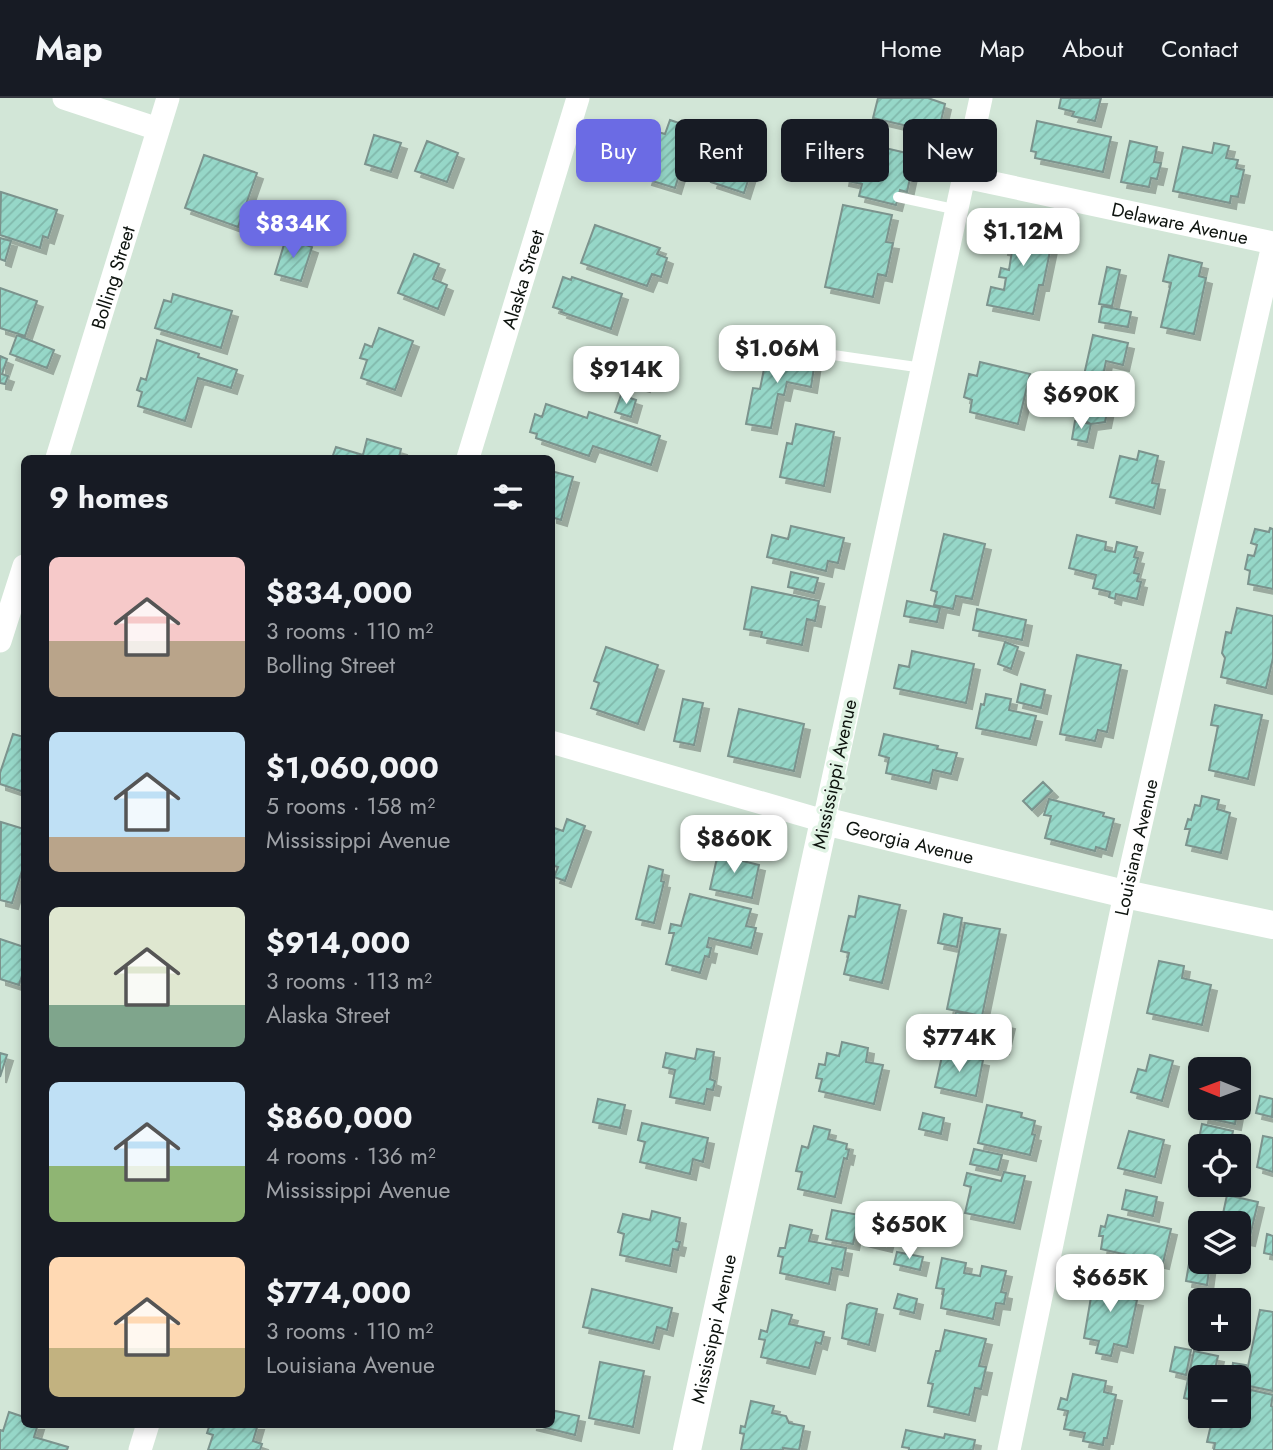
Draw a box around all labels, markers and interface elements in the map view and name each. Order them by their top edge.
text: Map [35,25,103,72]
text: Home [880,31,942,66]
text: Map [980,31,1024,66]
text: About [1062,31,1123,66]
text: Contact [1161,31,1238,66]
chip: Buy [576,119,661,182]
chip: Rent [675,119,767,182]
chip: Filters [781,119,889,182]
chip: New [903,119,997,182]
street label: Delaware Avenue [1109,196,1251,251]
pin: $834K [244,200,342,260]
text: $834K [255,206,331,240]
pin: $1.12M [966,208,1080,268]
text: $1.12M [983,214,1063,248]
street label: Bolling Street [85,222,142,332]
street label: Alaska Street [495,226,551,332]
pin: $1.06M [720,326,834,385]
text: $1.06M [735,331,819,365]
pin: $914K [577,346,675,406]
text: $914K [589,352,663,386]
pin: $690K [1032,372,1130,431]
text: $690K [1043,377,1119,411]
text: 9 homes [49,476,168,519]
icon: filters [489,478,527,516]
text: $834,000 [266,571,412,614]
icon: home [105,585,189,669]
text: 3 rooms · 110 m² [266,614,433,648]
text: Bolling Street [266,648,395,682]
street label: Mississippi Avenue [805,697,864,851]
text: $1,060,000 [266,746,439,789]
icon: home [105,760,189,844]
street label: Louisiana Avenue [1108,776,1165,918]
text: 5 rooms · 158 m² [266,789,435,823]
street label: Georgia Avenue [843,814,977,871]
pin: $860K [685,816,783,875]
text: $860K [696,821,772,855]
text: Mississippi Avenue [266,823,450,857]
text: $914,000 [266,921,410,964]
icon: home [105,935,189,1019]
text: 3 rooms · 113 m² [266,964,432,998]
text: Alaska Street [266,998,390,1032]
pin: $774K [910,1014,1008,1074]
text: $774K [922,1020,996,1054]
north arrow [1188,1057,1251,1120]
map controls [1188,1057,1251,1428]
text: $860,000 [266,1096,413,1139]
icon: home [105,1110,189,1194]
button: locate [1188,1134,1251,1197]
text: 4 rooms · 136 m² [266,1139,436,1173]
text: Mississippi Avenue [266,1173,450,1207]
pin: $650K [860,1202,958,1261]
text: $650K [871,1207,947,1241]
button: layers [1188,1211,1251,1274]
street label: Mississippi Avenue [684,1251,743,1406]
pin: $665K [1061,1254,1159,1314]
text: $665K [1072,1260,1148,1294]
text: $774,000 [266,1271,411,1314]
icon: home [105,1285,189,1369]
button: + [1188,1288,1251,1351]
text: 3 rooms · 110 m² [266,1314,433,1348]
text: Louisiana Avenue [266,1348,435,1382]
button: − [1188,1365,1251,1428]

